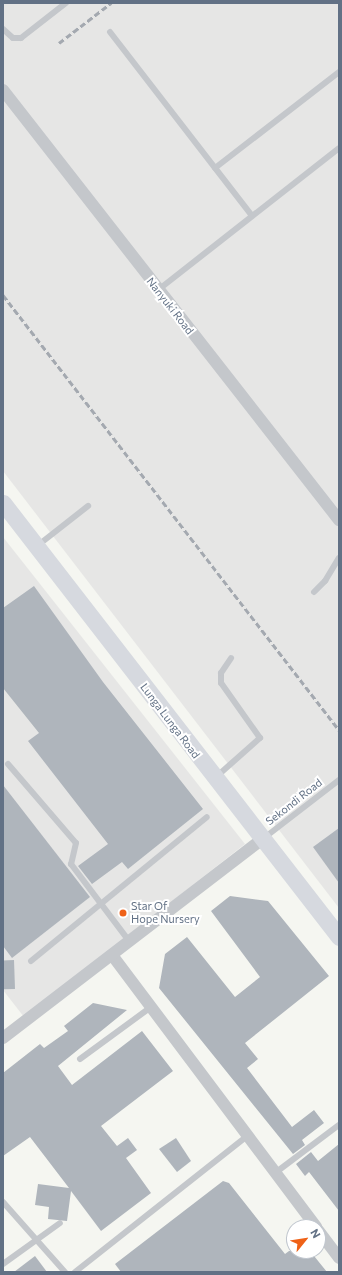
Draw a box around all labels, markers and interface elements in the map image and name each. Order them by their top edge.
street label: Nanyuki Road [144,275,196,337]
street label: Lunga Lunga Road [137,681,203,761]
street label: Sekondi Road [263,776,325,828]
place label: Star Of Hope Nursery [131,900,200,926]
marker: Star Of Hope Nursery [118,908,128,918]
north arrow [286,1219,326,1259]
text: N [308,1226,324,1240]

